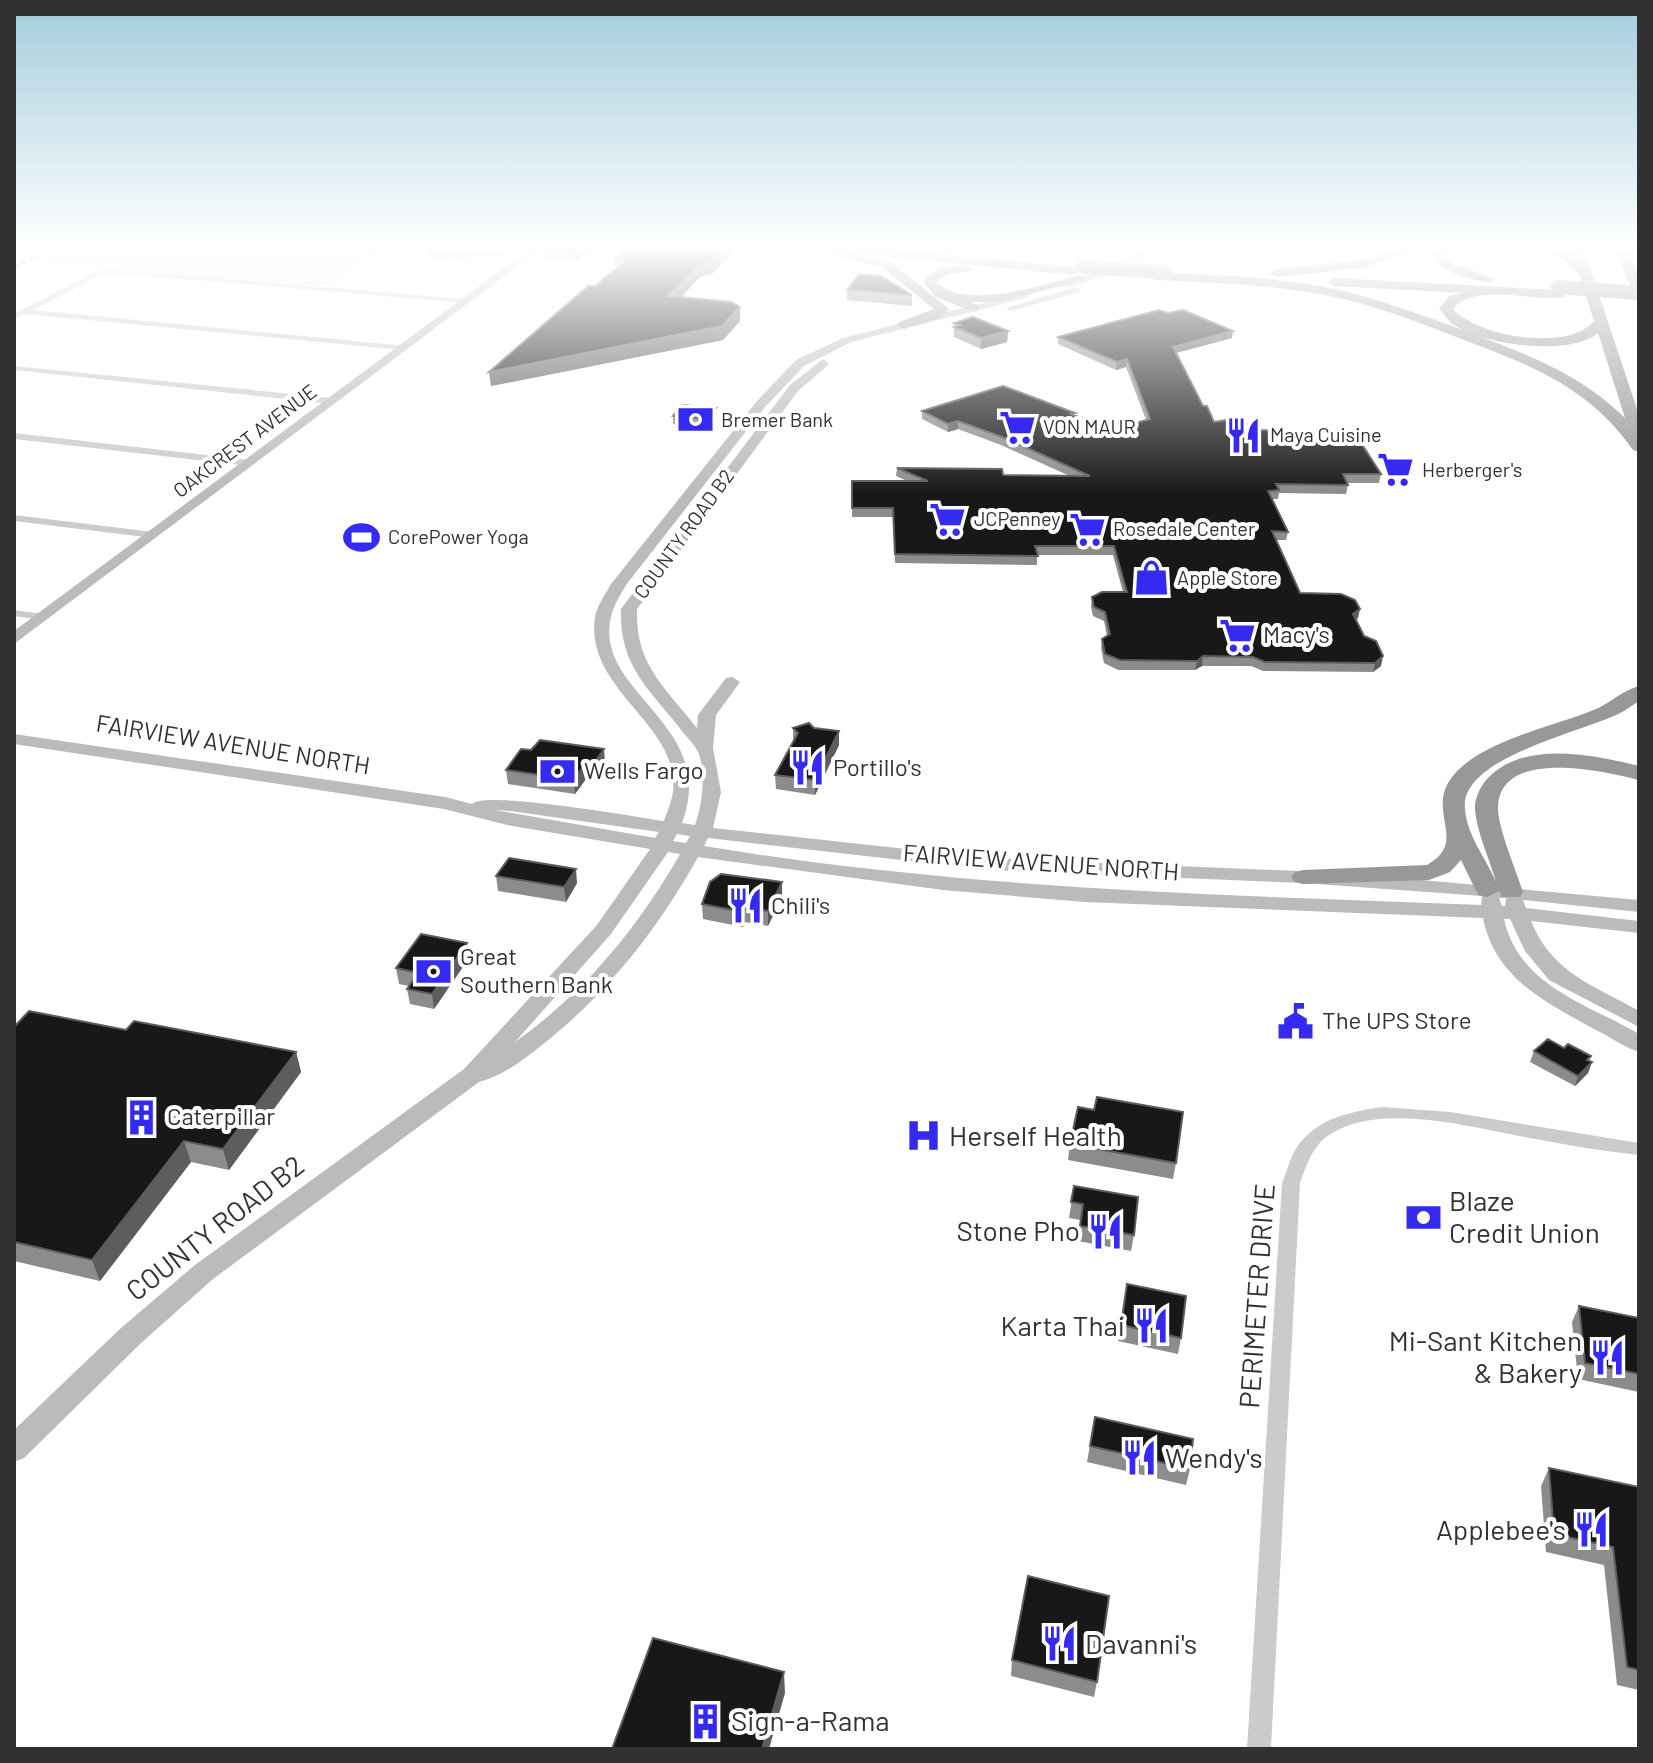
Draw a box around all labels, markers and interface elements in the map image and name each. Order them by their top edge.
street label: OAKCREST AVENUE [168,379,321,502]
bank icon: Bremer Bank [676,401,714,439]
place label: Bremer Bank [721,407,833,431]
supermarket icon: VON MAUR [998,408,1036,446]
place label: VON MAUR [1043,414,1136,438]
restaurant icon: Maya Cuisine [1225,416,1263,454]
place label: Maya Cuisine [1270,422,1382,446]
supermarket icon: Herberger's [1377,451,1415,489]
place label: Herberger's [1422,457,1522,481]
street label: COUNTY ROAD B2 [628,464,738,603]
supermarket icon: JCPenney [929,500,967,538]
place label: JCPenney [974,506,1061,530]
supermarket icon: Rosedale Center [1068,510,1106,548]
place label: Rosedale Center [1113,516,1255,540]
sports icon: CorePower Yoga [343,518,381,556]
place label: CorePower Yoga [388,524,529,548]
shop icon: Apple Store [1132,559,1170,597]
place label: Apple Store [1177,565,1278,589]
supermarket icon: Macy's [1218,616,1256,654]
place label: Macy's [1263,619,1330,648]
street label: FAIRVIEW AVENUE NORTH [94,708,372,779]
restaurant icon: Portillo's [788,749,826,787]
bank icon: Wells Fargo [539,752,577,790]
place label: Portillo's [833,752,922,781]
place label: Wells Fargo [584,755,704,784]
street label: FAIRVIEW AVENUE NORTH [902,837,1180,886]
restaurant icon: Chili's [726,887,764,925]
place label: Chili's [771,890,830,919]
place label: Great Southern Bank [460,941,613,998]
bank icon: Great Southern Bank [415,952,453,990]
public building icon: The UPS Store [1277,1002,1315,1040]
place label: The UPS Store [1322,1005,1471,1034]
building icon: Caterpillar [122,1098,160,1136]
place label: Caterpillar [167,1101,275,1130]
hospital icon: Herself Health [904,1117,942,1155]
place label: Herself Health [949,1118,1122,1152]
street label: COUNTY ROAD B2 [119,1147,310,1307]
street label: PERIMETER DRIVE [1231,1182,1281,1409]
place label: Blaze Credit Union [1449,1183,1600,1249]
bank icon: Blaze Credit Union [1404,1198,1442,1236]
restaurant icon: Stone Pho [1087,1212,1125,1250]
place label: Stone Pho [956,1213,1080,1247]
restaurant icon: Karta Thai [1132,1307,1170,1345]
place label: Karta Thai [1000,1308,1125,1342]
place label: Mi-Sant Kitchen & Bakery [1389,1323,1582,1389]
restaurant icon: Mi-Sant Kitchen & Bakery [1589,1338,1627,1376]
restaurant icon: Wendy's [1120,1439,1158,1477]
place label: Wendy's [1165,1440,1263,1474]
restaurant icon: Applebee's [1573,1511,1611,1549]
place label: Applebee's [1436,1512,1566,1546]
restaurant icon: Davanni's [1040,1625,1078,1663]
place label: Davanni's [1085,1626,1197,1660]
building icon: Sign-a-Rama [686,1702,724,1740]
place label: Sign-a-Rama [731,1703,890,1737]

